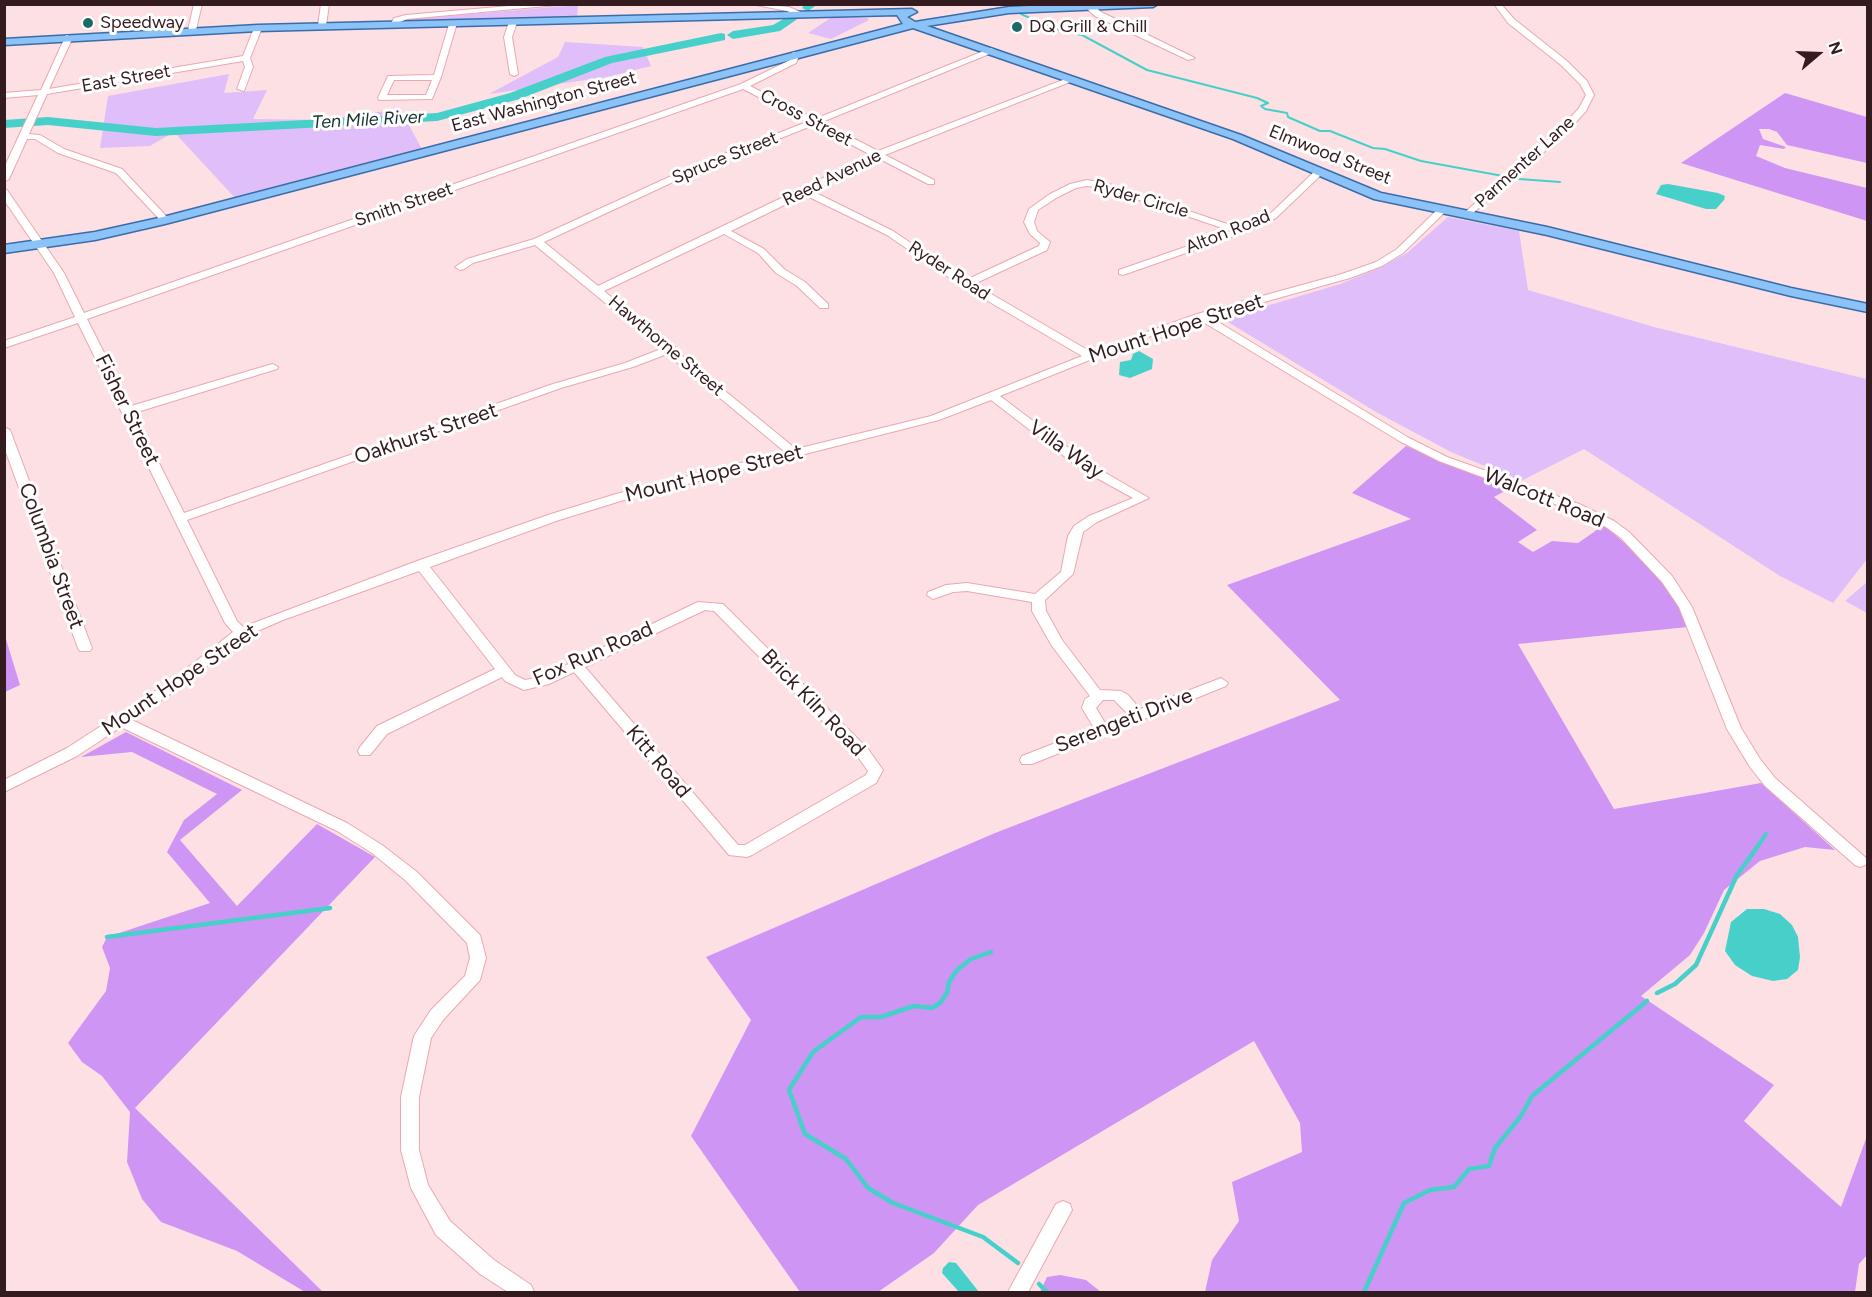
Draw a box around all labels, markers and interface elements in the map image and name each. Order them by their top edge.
place label: Speedway [100,12,184,34]
marker: Speedway [81,16,95,30]
place label: DQ Grill & Chill [1029,16,1147,38]
marker: DQ Grill & Chill [1010,20,1024,34]
north arrow [1788,24,1848,84]
text: N [1824,39,1846,57]
street label: East Street [80,61,172,97]
street label: East Washington Street [449,67,639,137]
street label: Cross Street [756,85,856,151]
water label: Ten Mile River [312,106,424,134]
street label: Parmenter Lane [1471,112,1579,212]
street label: Elmwood Street [1266,121,1394,189]
street label: Spruce Street [669,127,781,189]
street label: Reed Avenue [779,145,885,211]
street label: Ryder Circle [1091,175,1191,223]
street label: Smith Street [352,178,456,232]
street label: Alton Road [1183,205,1273,259]
street label: Ryder Road [904,237,994,305]
street label: Mount Hope Street [1085,289,1267,369]
street label: Hawthorne Street [604,291,728,401]
street label: Fisher Street [89,350,165,470]
street label: Oakhurst Street [351,398,501,470]
street label: Villa Way [1024,415,1108,485]
street label: Mount Hope Street [622,440,806,508]
street label: Walcott Road [1480,462,1608,534]
street label: Columbia Street [13,480,89,632]
street label: Fox Run Road [529,616,657,692]
street label: Mount Hope Street [97,619,263,741]
street label: Brick Kiln Road [756,644,870,762]
street label: Serengeti Drive [1052,683,1196,759]
street label: Kitt Road [620,721,696,803]

